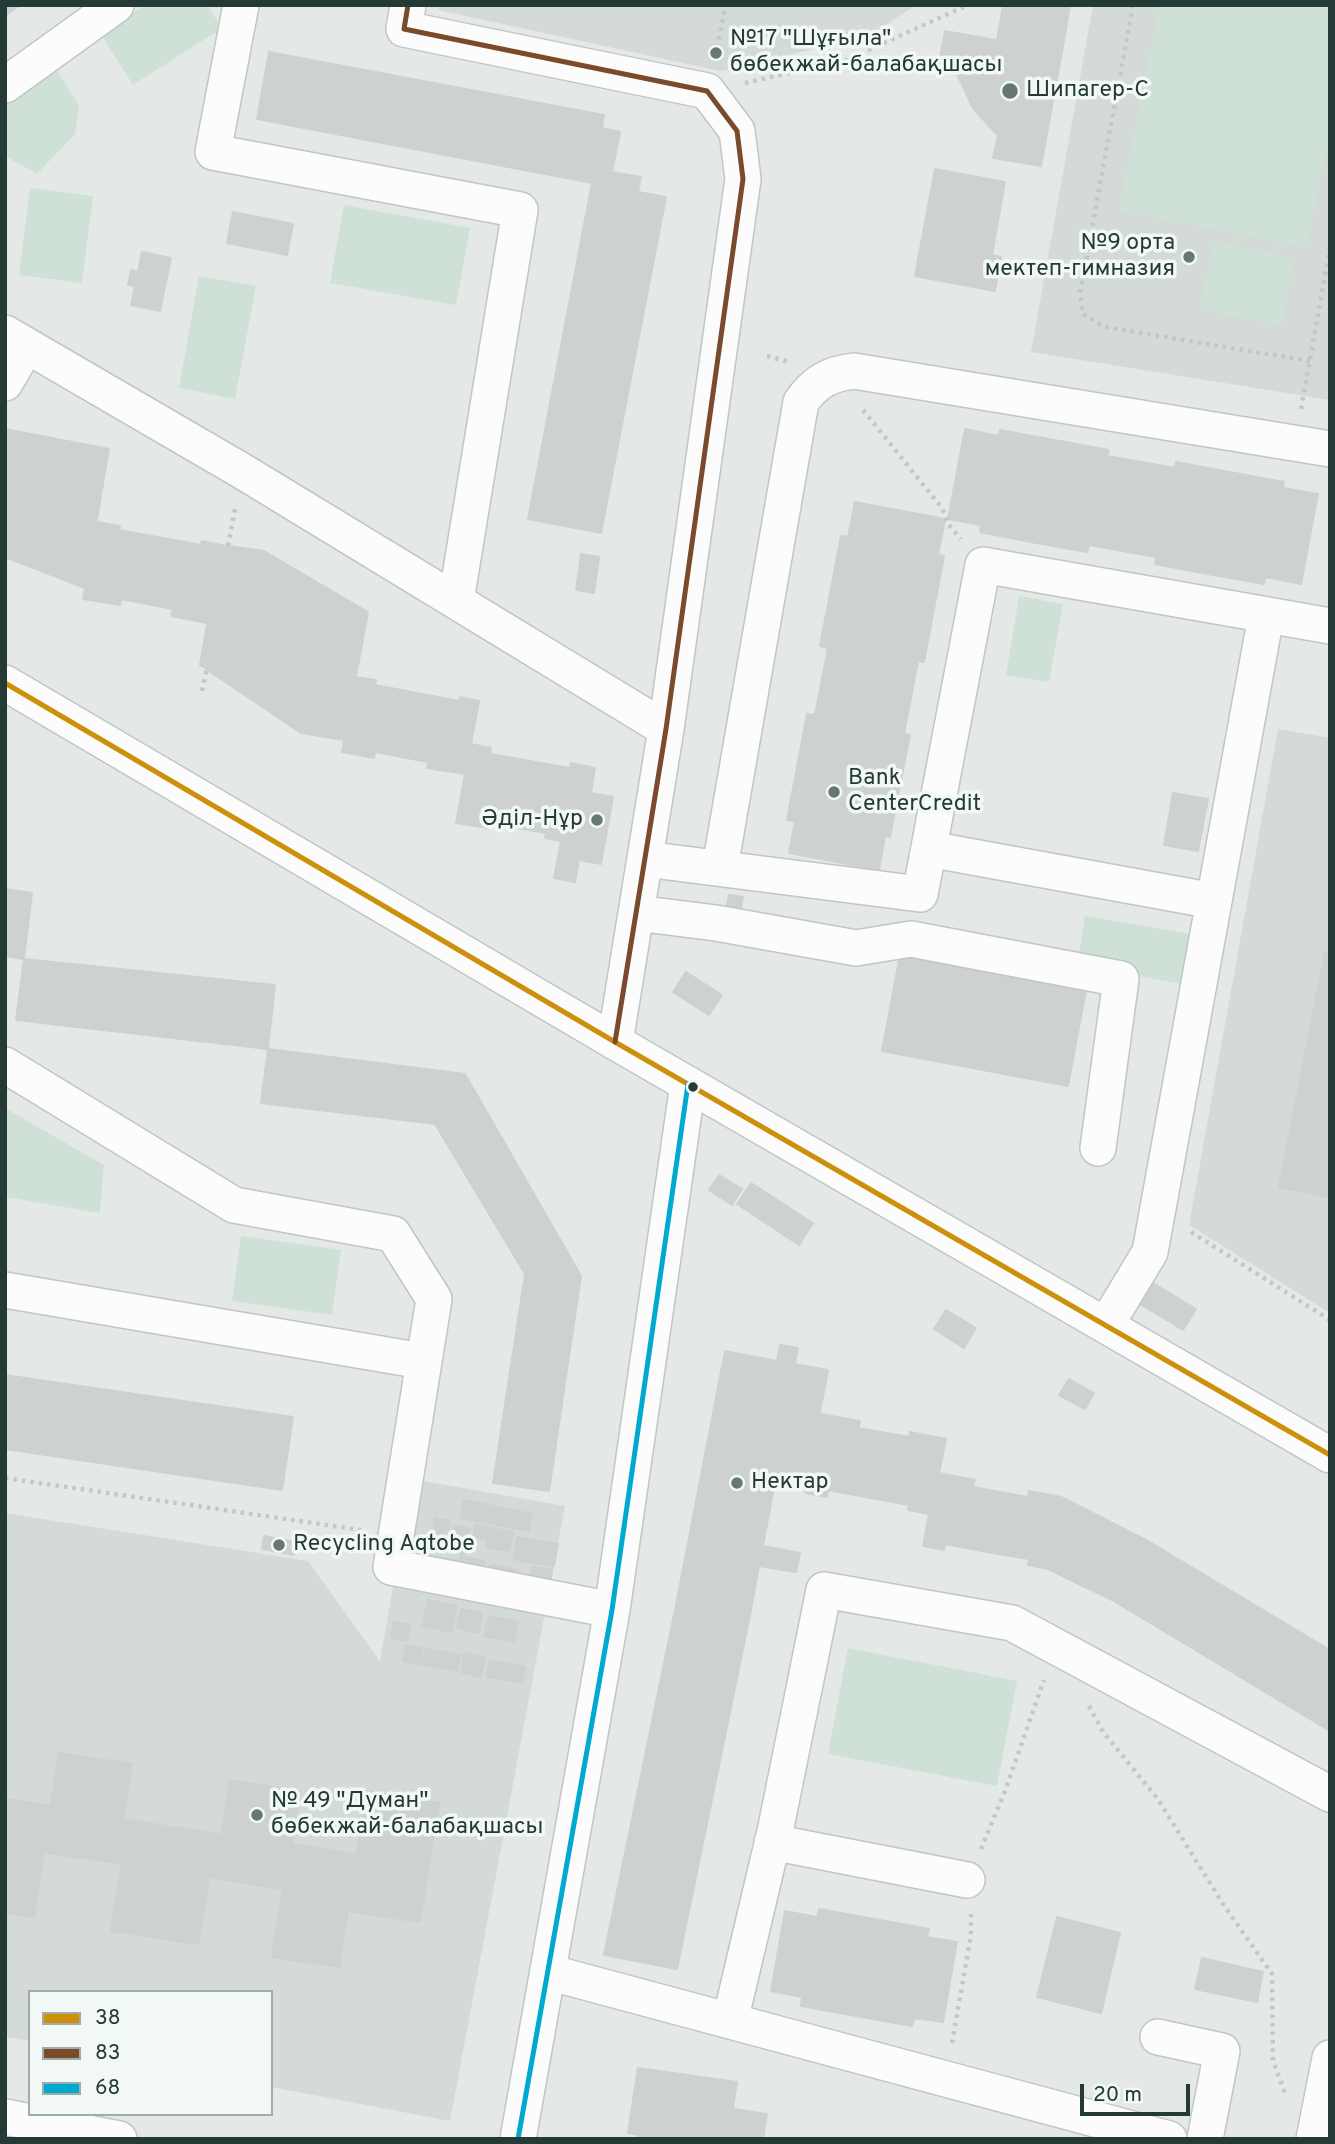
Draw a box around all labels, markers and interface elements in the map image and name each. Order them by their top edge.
place label: №17 "Шұғыла" бөбекжай-балабақшасы [730,26,1002,80]
marker: №17 "Шұғыла" бөбекжай-балабақшасы [708,45,724,61]
place label: Шипагер-С [1026,77,1149,105]
marker: Шипагер-С [1000,81,1020,101]
place label: №9 орта мектеп-гимназия [985,230,1175,284]
marker: №9 орта мектеп-гимназия [1181,249,1197,265]
place label: Bank CenterCredit [848,765,981,819]
marker: Bank CenterCredit [826,784,842,800]
place label: Әділ-Нұр [481,806,583,834]
marker: Әділ-Нұр [589,812,605,828]
unlabelled marker [686,1080,700,1094]
place label: Нектар [751,1469,828,1497]
marker: Нектар [729,1475,745,1491]
place label: Recycling Aqtobe [293,1531,475,1559]
marker: Recycling Aqtobe [271,1537,287,1553]
place label: № 49 "Думан" бөбекжай-балабақшасы [271,1788,543,1842]
marker: № 49 "Думан" бөбекжай-балабақшасы [249,1807,265,1823]
legend [28,1990,273,2116]
text: 38 [95,2005,120,2032]
text: 83 [95,2040,120,2067]
scale bar [1083,2070,1193,2114]
text: 68 [95,2075,120,2102]
text: 20 m [1093,2082,1142,2109]

